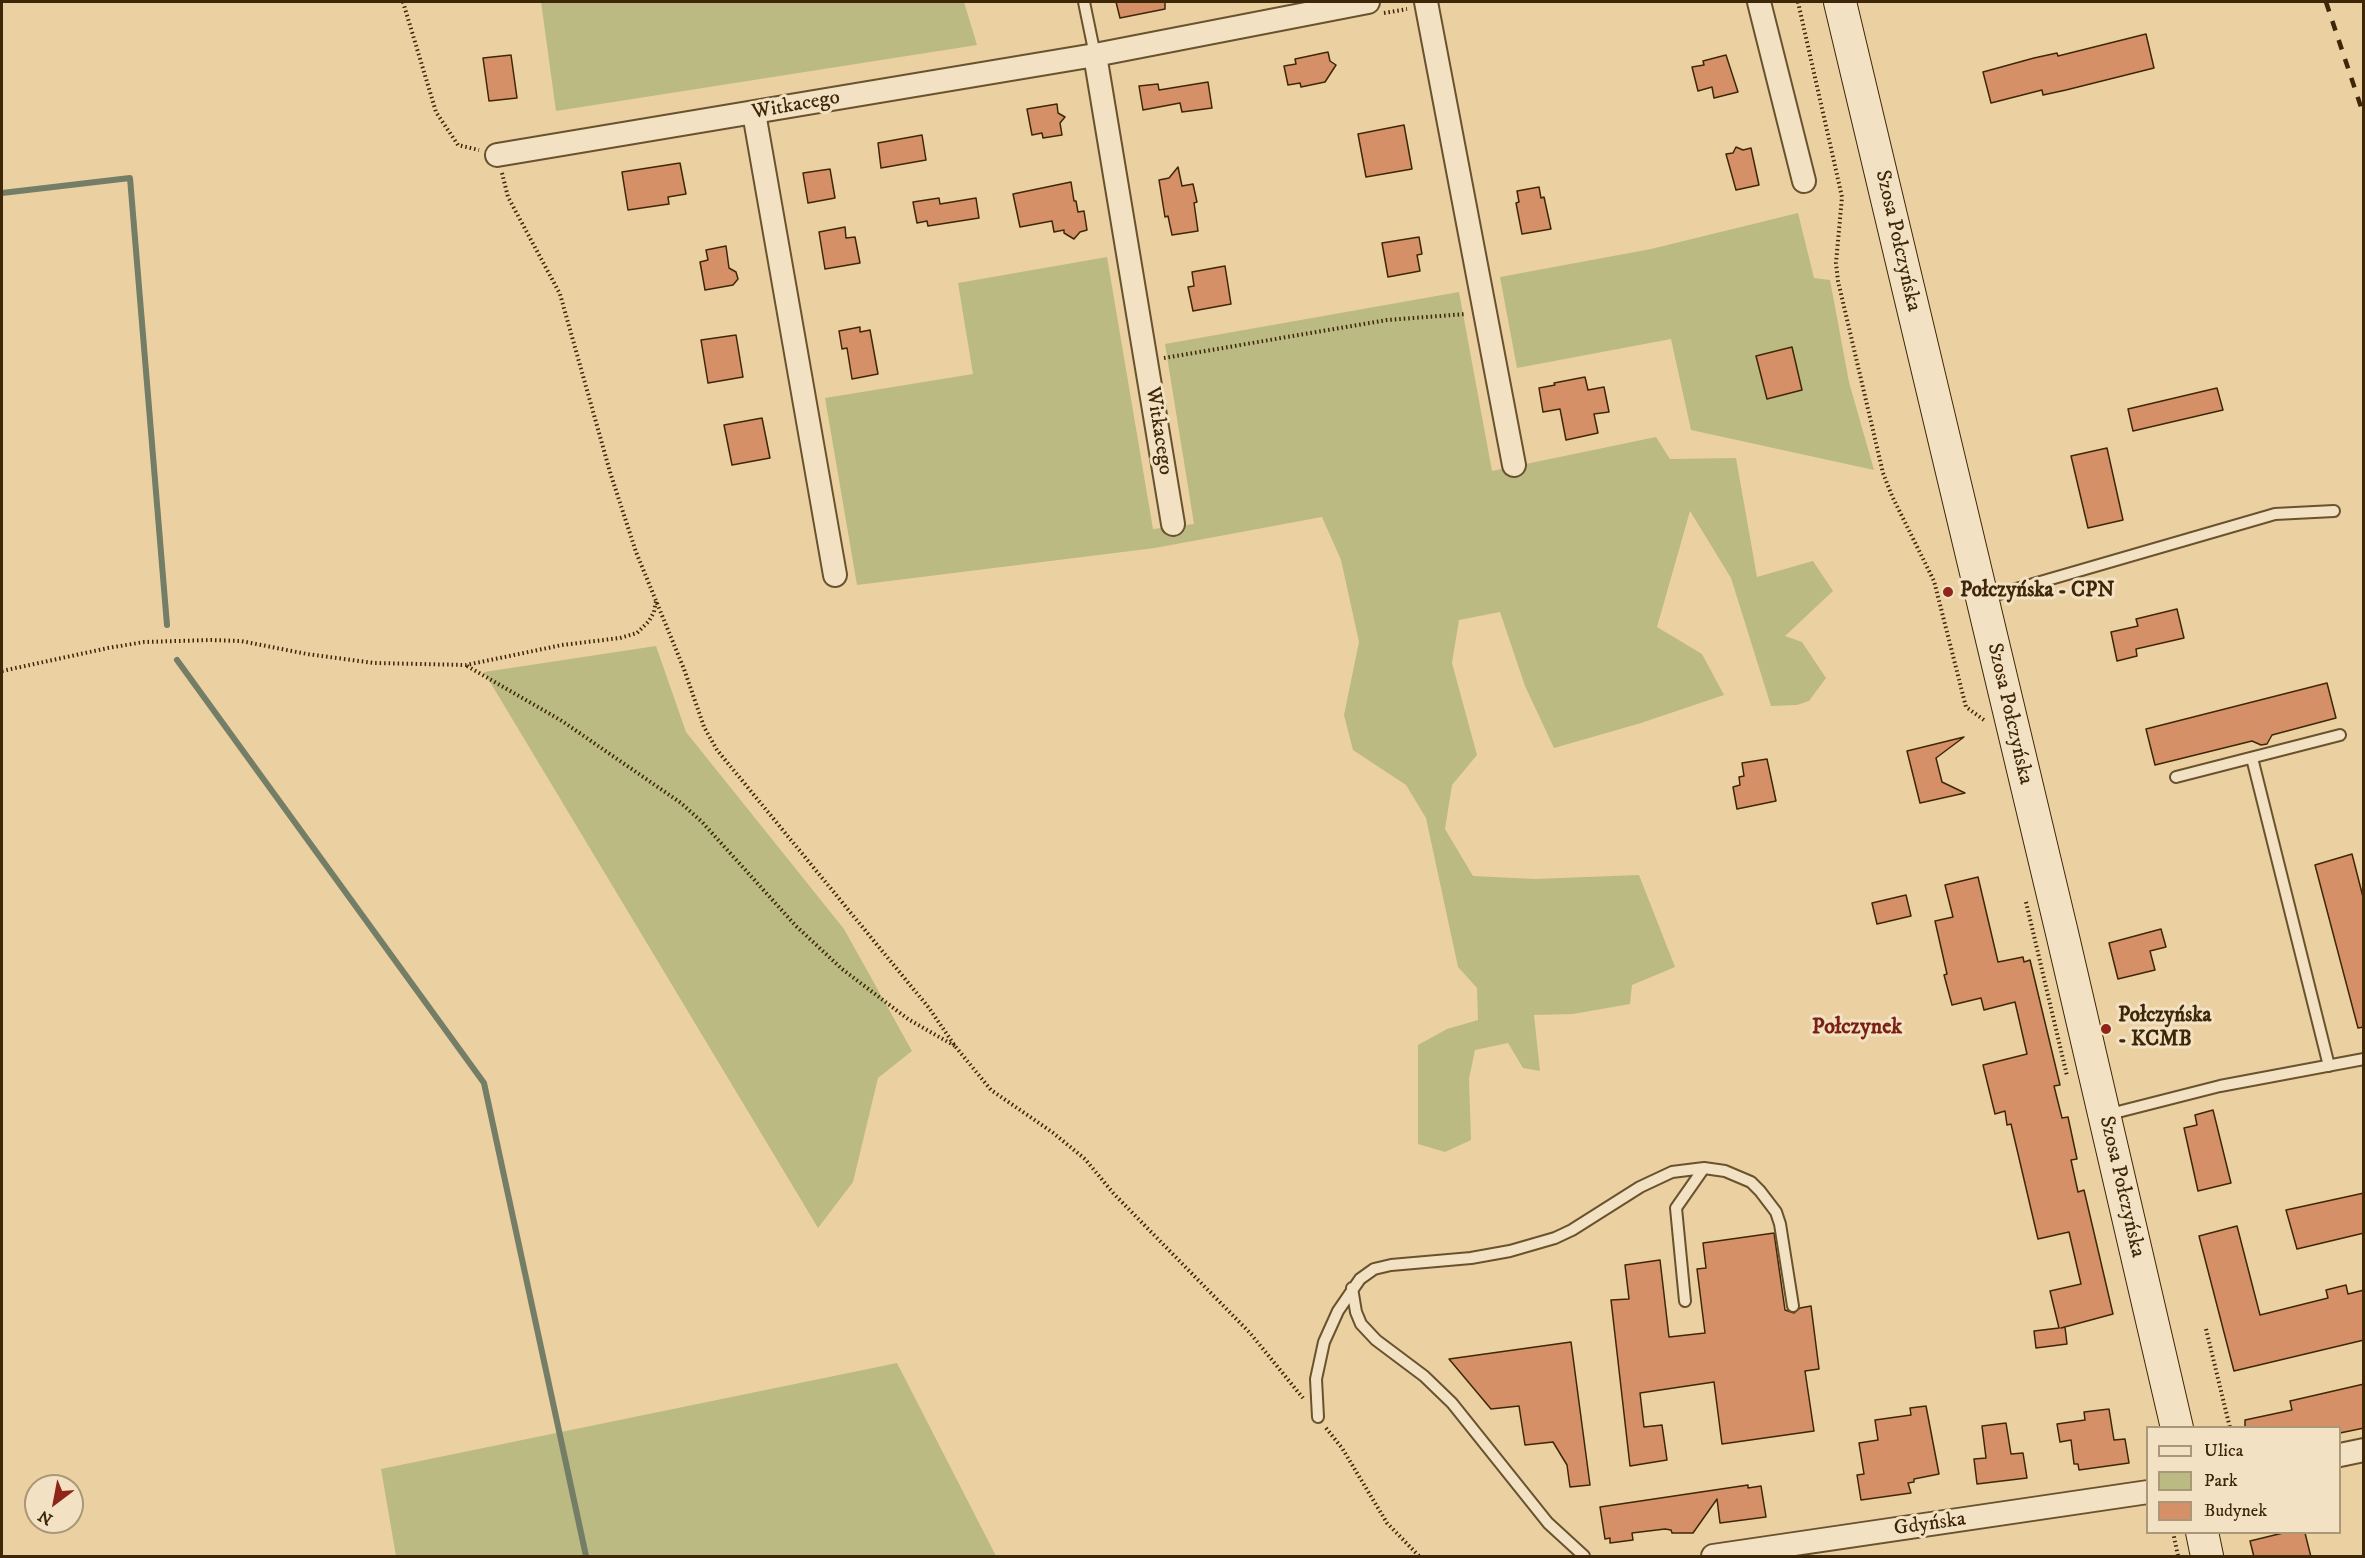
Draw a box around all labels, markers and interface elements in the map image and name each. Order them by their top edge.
street label: Witkacego [750,86,842,126]
street label: Szosa Połczyńska [1869,168,1925,314]
street label: Witkacego [1139,385,1177,477]
place label: Połczyńska - CPN [1960,579,2114,605]
marker: Połczyńska - CPN [1941,585,1955,599]
street label: Szosa Połczyńska [1981,641,2037,787]
place label: Połczyńska - KCMB [2118,1004,2212,1054]
district label: Połczynek [1812,1015,1902,1041]
marker: Połczyńska - KCMB [2099,1022,2113,1036]
street label: Szosa Połczyńska [2093,1114,2149,1260]
legend [2146,1426,2341,1534]
text: Ulica [2204,1440,2243,1462]
text: Park [2204,1470,2238,1492]
north arrow [24,1474,84,1534]
text: Budynek [2204,1500,2267,1522]
text: N [35,1506,56,1530]
street label: Gdyńska [1892,1507,1968,1543]

